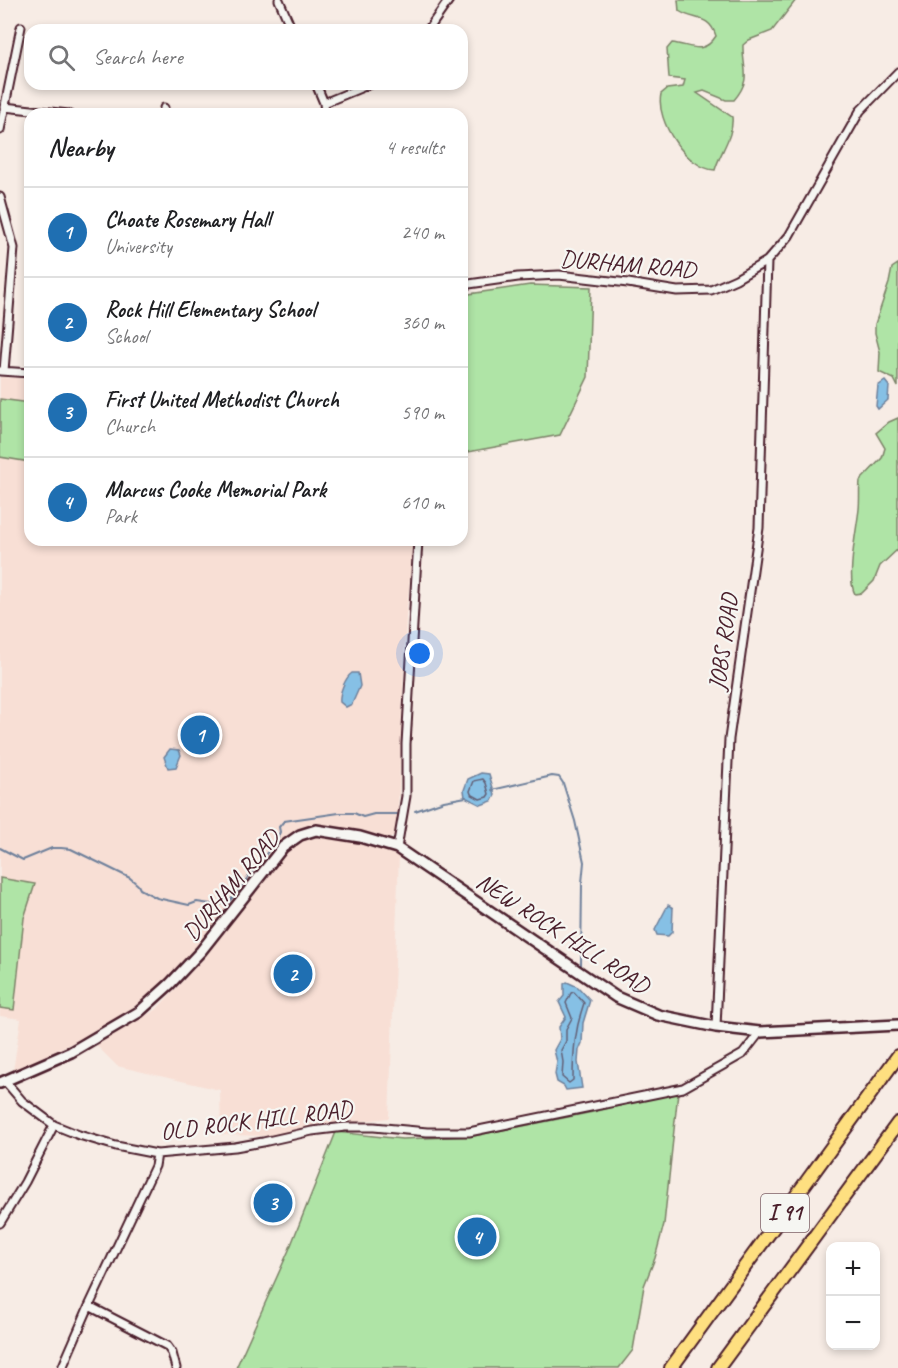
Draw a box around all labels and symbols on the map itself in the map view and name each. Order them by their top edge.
street label: DURHAM ROAD [559,243,699,285]
street label: JOBS ROAD [701,590,745,693]
your location [405,639,434,668]
pin: 1 [180,712,220,758]
street label: DURHAM ROAD [176,822,287,947]
street label: NEW ROCK HILL ROAD [471,866,657,1001]
pin: 2 [274,952,312,996]
street label: OLD ROCK HILL ROAD [159,1093,355,1147]
pin: 3 [254,1180,292,1226]
road number: I 91 [761,1194,809,1232]
pin: 4 [458,1214,496,1260]

